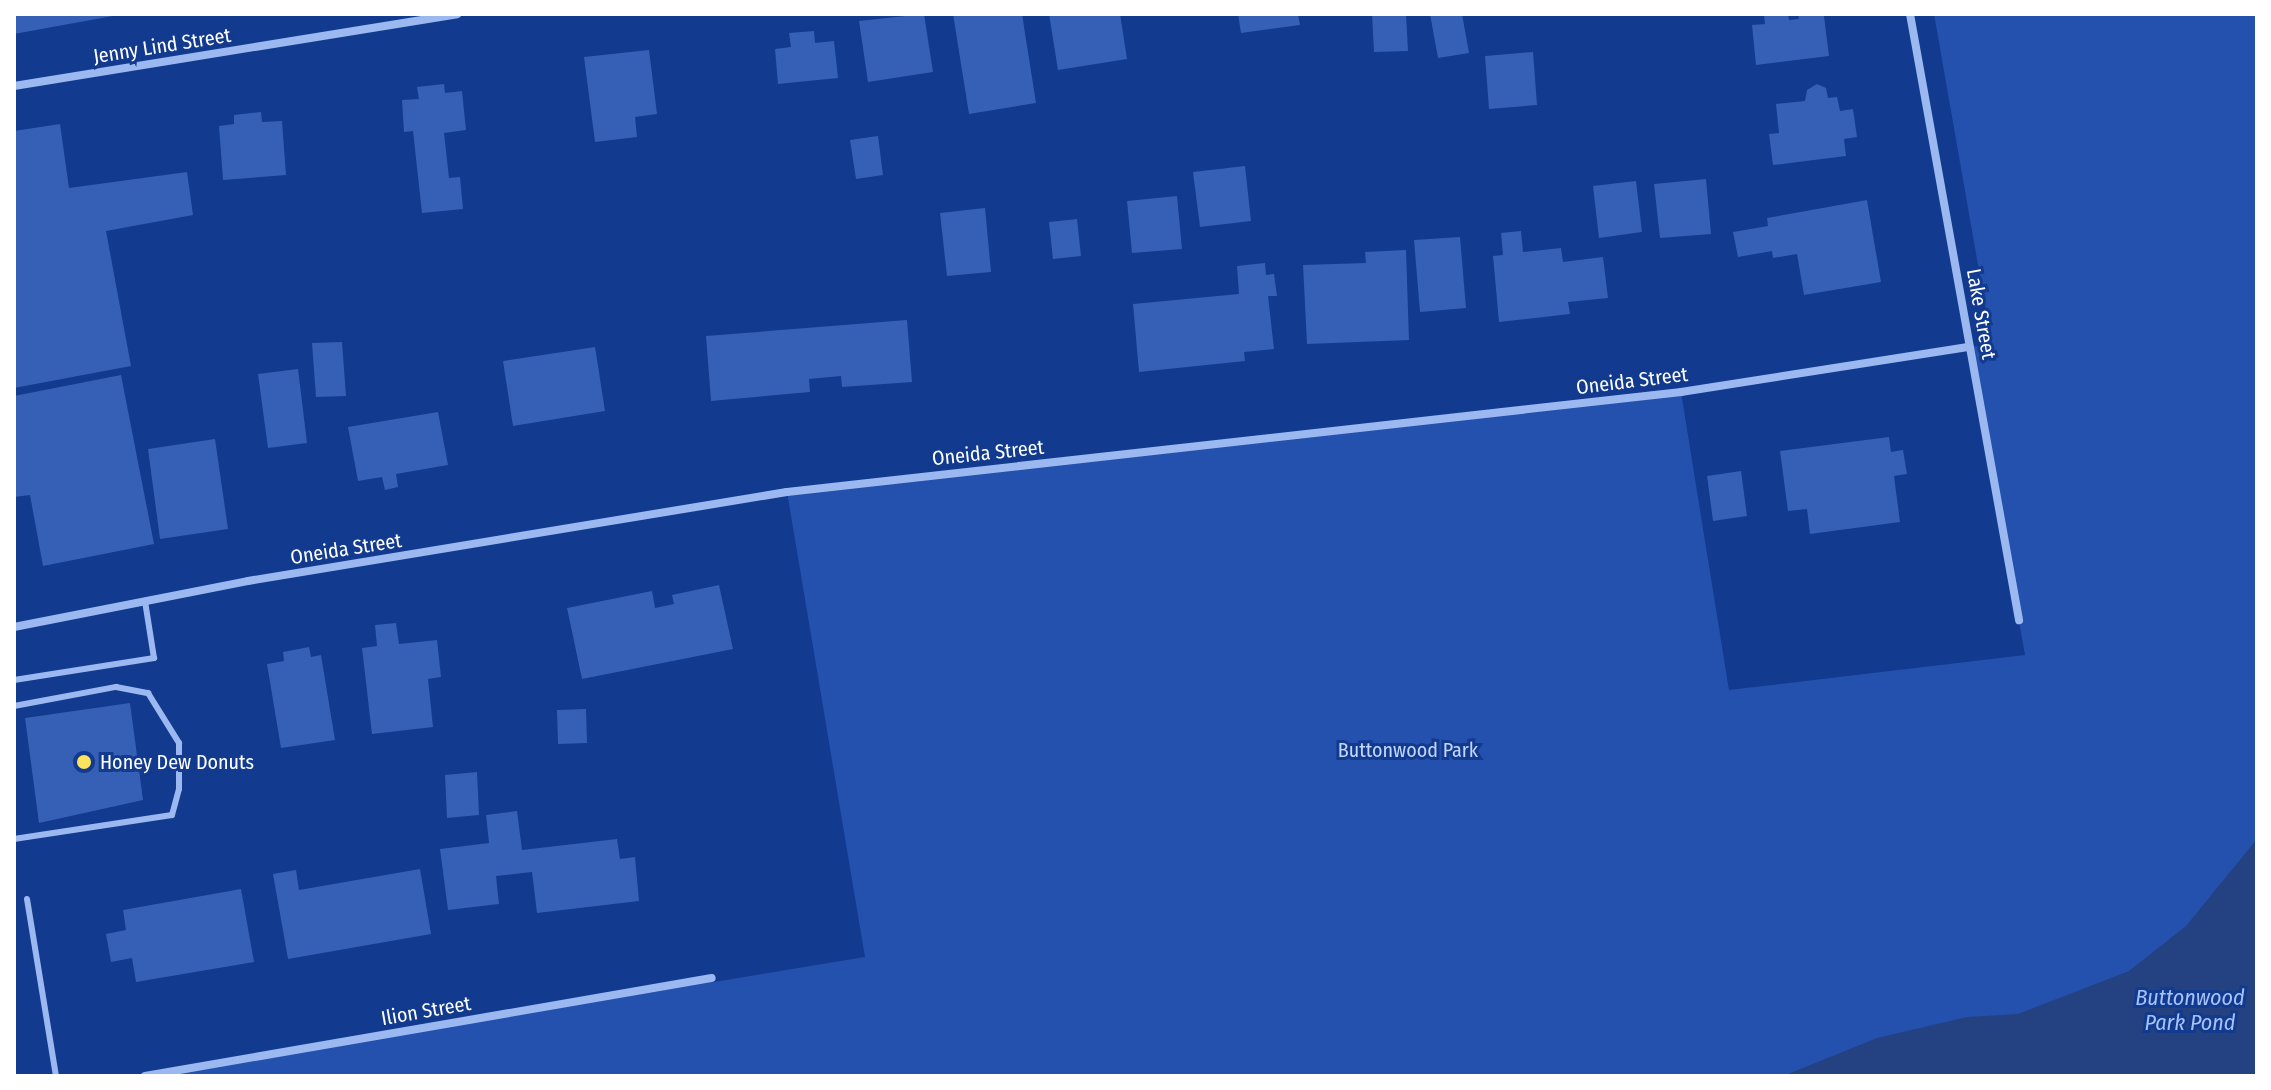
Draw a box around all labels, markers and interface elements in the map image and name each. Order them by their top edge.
street label: Jenny Lind Street [92,23,232,69]
street label: Lake Street [1961,267,2001,361]
street label: Oneida Street [1575,362,1689,400]
street label: Oneida Street [931,435,1045,471]
street label: Oneida Street [289,528,403,570]
park label: Buttonwood Park [1338,738,1478,762]
place label: Honey Dew Donuts [100,750,254,774]
marker: Honey Dew Donuts [75,753,93,771]
water label: Buttonwood Park Pond [2135,984,2245,1036]
street label: Ilion Street [379,991,473,1031]

